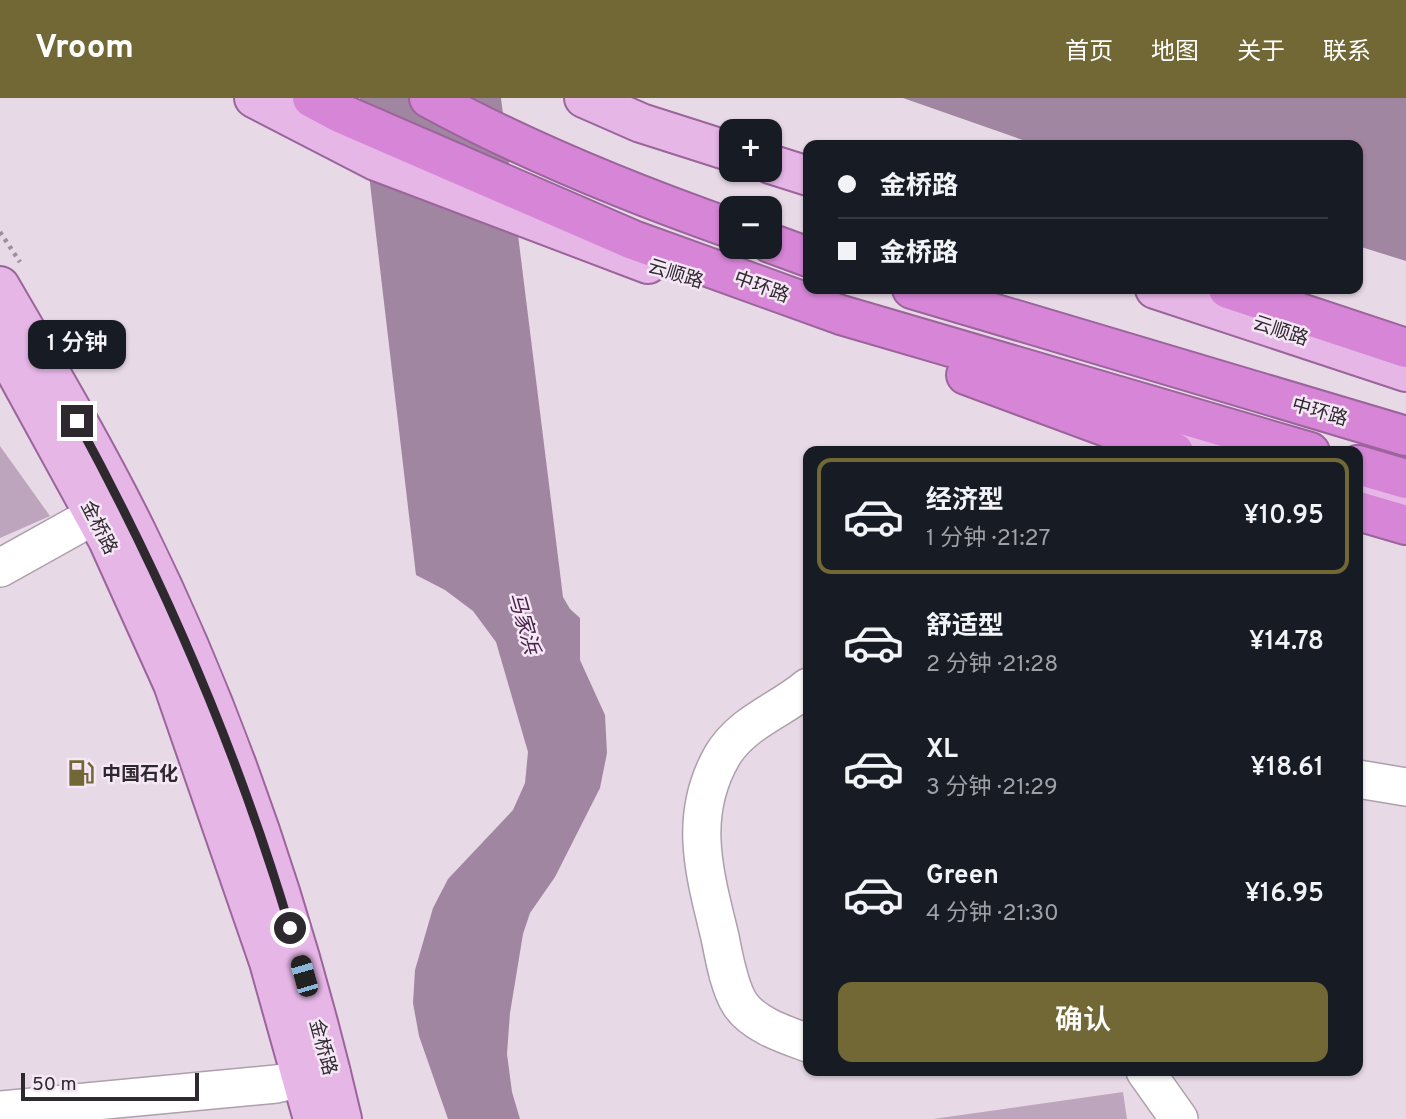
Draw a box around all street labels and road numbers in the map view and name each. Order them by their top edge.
street label: 云顺路 [645,255,706,295]
street label: 中环路 [730,267,792,309]
street label: 云顺路 [1250,312,1311,352]
street label: 中环路 [1289,394,1350,432]
street label: 金桥路 [75,497,122,559]
street label: 金桥路 [303,1017,341,1078]

